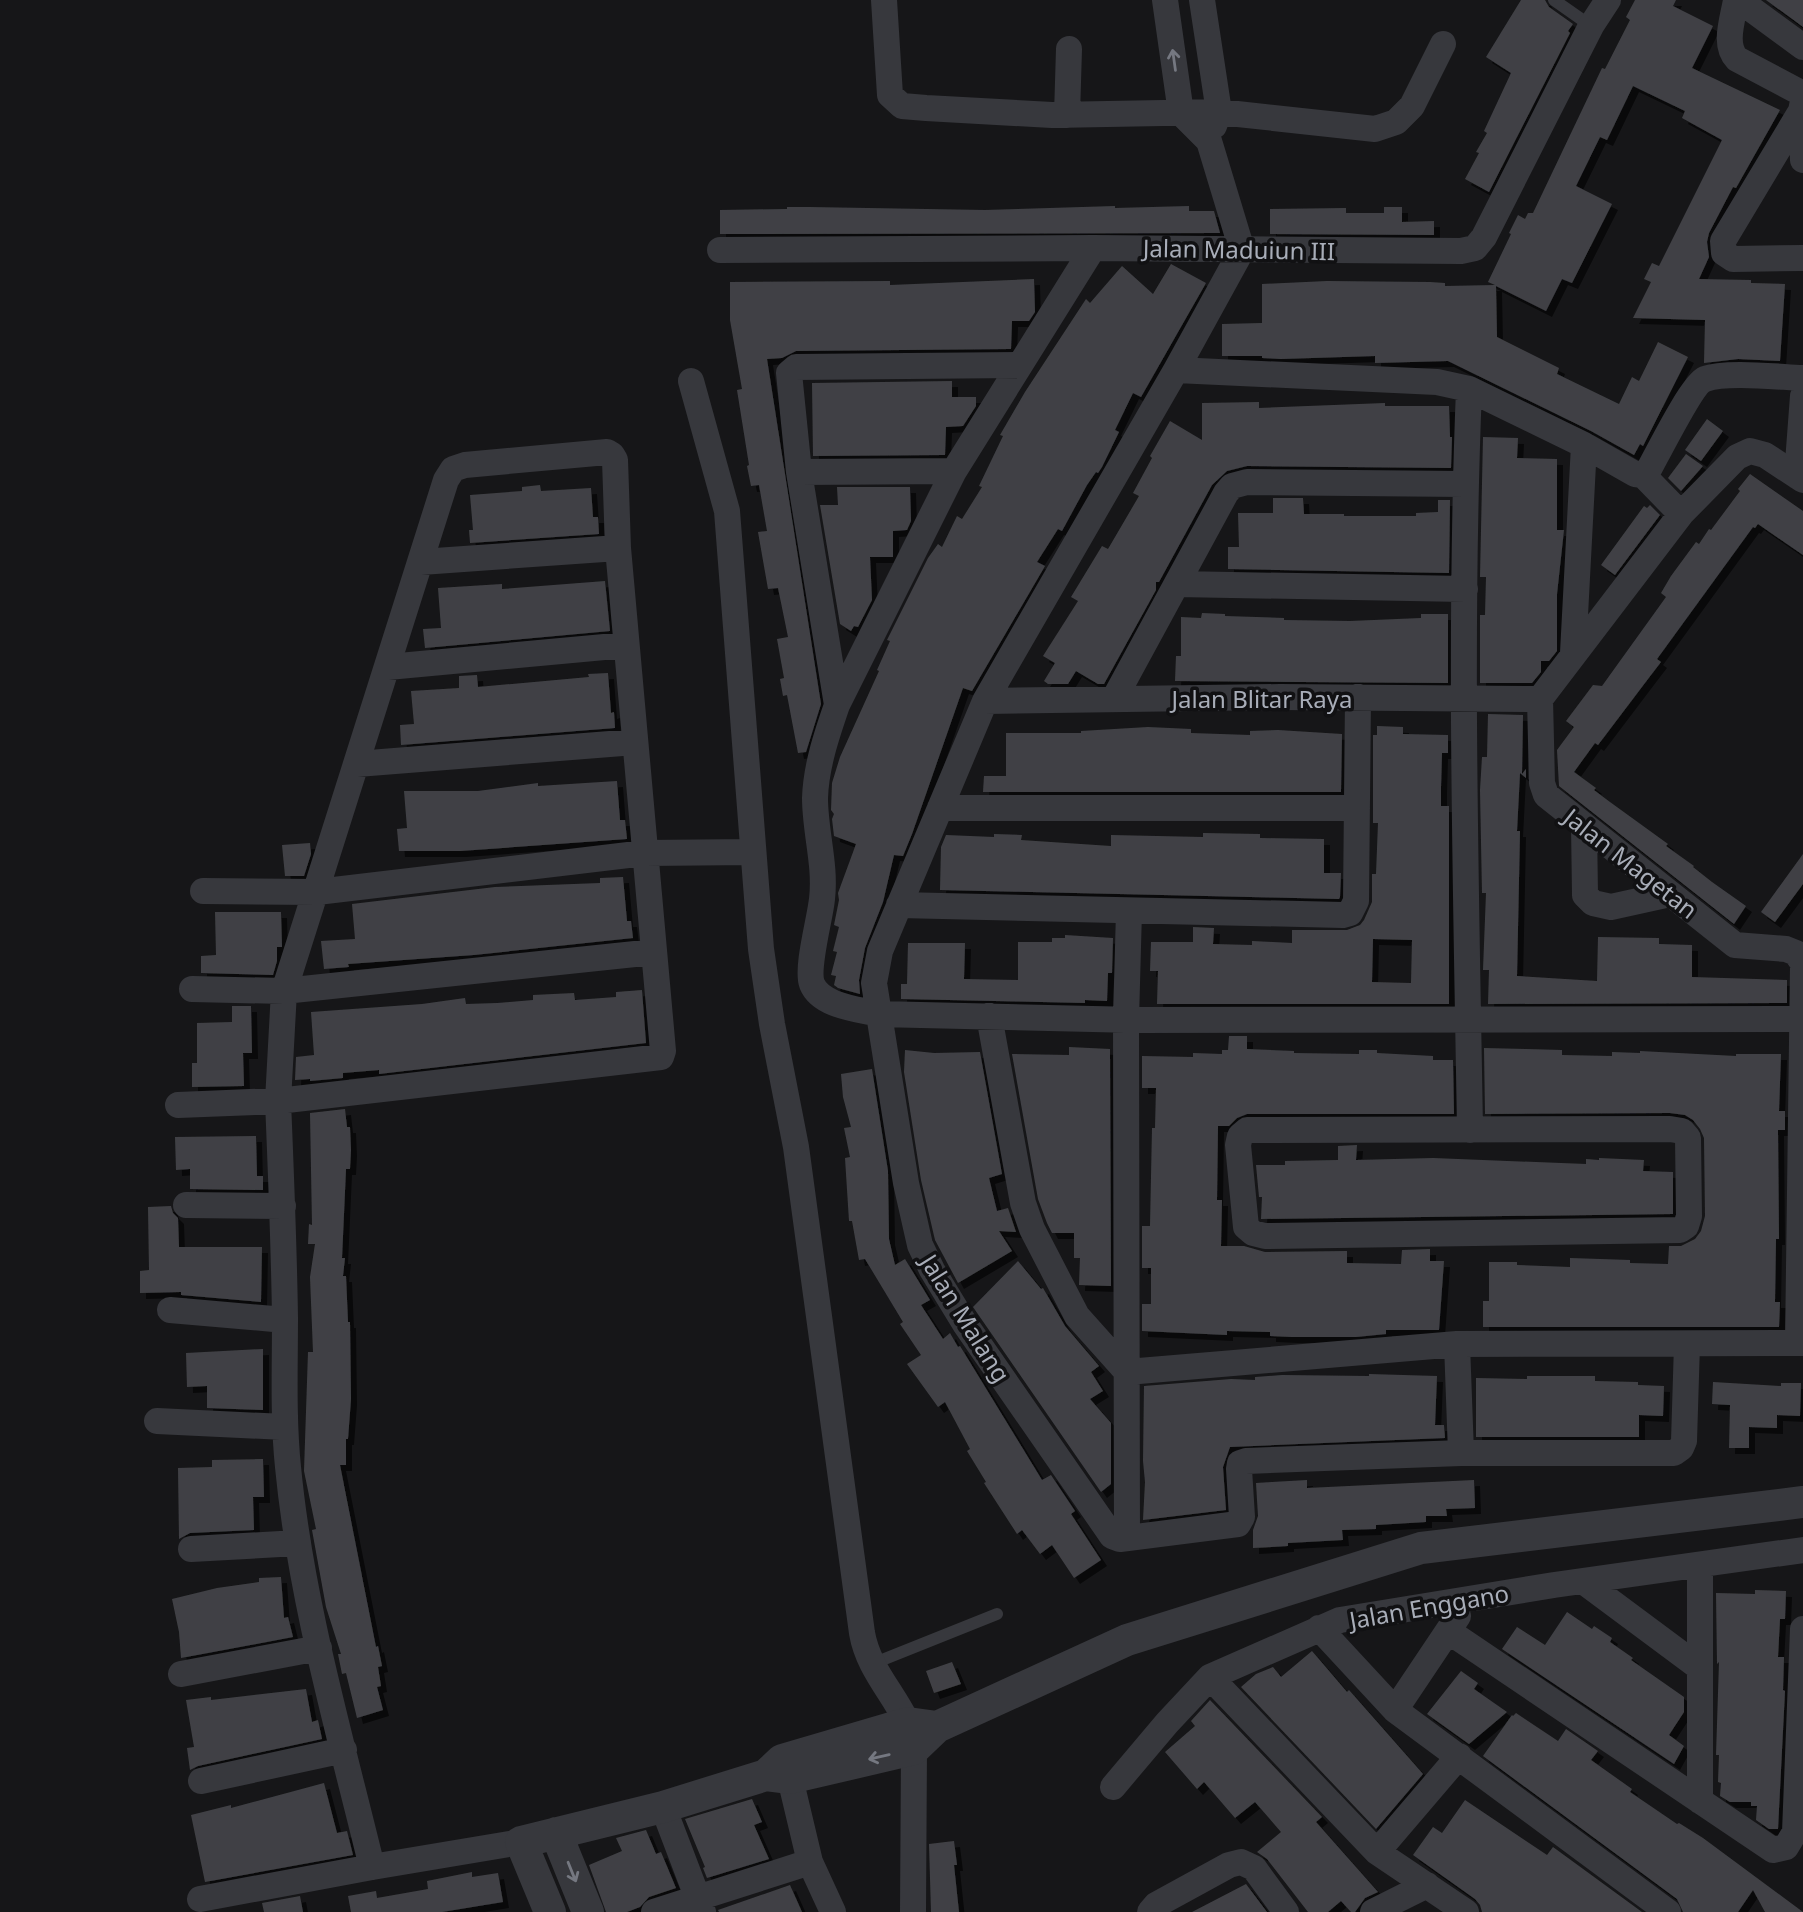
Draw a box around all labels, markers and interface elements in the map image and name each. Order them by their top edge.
one-way arrow [1167,49,1180,72]
street label: Jalan Maduiun III [1141,231,1335,267]
street label: Jalan Blitar Raya [1169,682,1353,715]
street label: Jalan Magetan [1556,799,1705,926]
street label: Jalan Malang [912,1246,1018,1388]
street label: Jalan Enggano [1345,1576,1511,1637]
one-way arrow [868,1751,891,1764]
one-way arrow [567,1861,580,1883]

